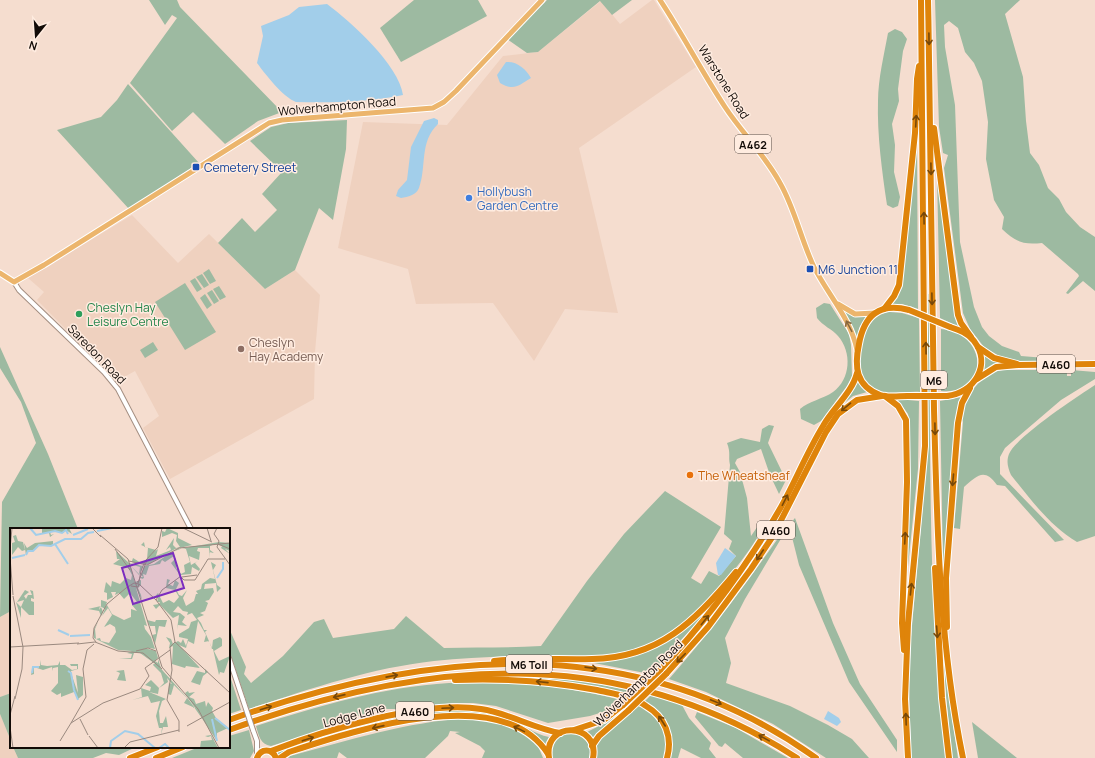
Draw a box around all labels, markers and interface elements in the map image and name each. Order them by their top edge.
north arrow [16,16,56,56]
one-way arrow [925,32,933,45]
text: N [27,38,39,54]
street label: Warstone Road [694,42,754,122]
street label: Wolverhampton Road [277,92,397,120]
one-way arrow [912,115,920,128]
road number: A462 [735,135,771,153]
place label: Cemetery Street [204,159,297,176]
marker: Cemetery Street [191,162,201,172]
one-way arrow [927,162,935,175]
place label: Hollybush Garden Centre [477,183,558,214]
marker: Hollybush Garden Centre [464,193,474,203]
one-way arrow [920,212,928,225]
place label: M6 Junction 11 [818,261,898,278]
marker: M6 Junction 11 [805,264,815,274]
one-way arrow [929,292,936,305]
place label: Cheslyn Hay Leisure Centre [87,299,169,330]
marker: Cheslyn Hay Leisure Centre [74,309,84,319]
street label: Saredon Road [64,320,130,388]
one-way arrow [845,320,852,332]
place label: Cheslyn Hay Academy [249,334,324,365]
one-way arrow [922,342,930,355]
marker: Cheslyn Hay Academy [236,344,246,354]
road number: A460 [1037,355,1075,373]
road number: M6 [921,371,947,389]
one-way arrow [840,403,851,412]
one-way arrow [931,422,938,435]
place label: The Wheatsheaf [698,467,790,484]
marker: The Wheatsheaf [685,470,695,480]
one-way arrow [950,473,957,486]
one-way arrow [781,494,789,506]
road number: A460 [757,521,795,539]
inset map [10,528,230,748]
one-way arrow [901,532,909,545]
one-way arrow [756,550,765,561]
one-way arrow [907,583,915,596]
one-way arrow [700,614,709,625]
one-way arrow [933,625,941,638]
street label: Wolverhampton Road [590,636,686,730]
one-way arrow [676,653,686,663]
road number: M6 Toll [506,655,552,673]
one-way arrow [584,664,597,672]
one-way arrow [385,671,398,679]
one-way arrow [536,678,549,686]
one-way arrow [333,693,346,701]
street label: Lodge Lane [321,699,387,731]
one-way arrow [709,699,721,707]
road number: A460 [396,702,434,720]
one-way arrow [259,703,271,711]
one-way arrow [441,704,454,712]
one-way arrow [902,713,910,726]
one-way arrow [658,716,666,727]
one-way arrow [372,724,385,731]
one-way arrow [513,725,525,732]
one-way arrow [758,733,770,741]
one-way arrow [301,735,314,742]

